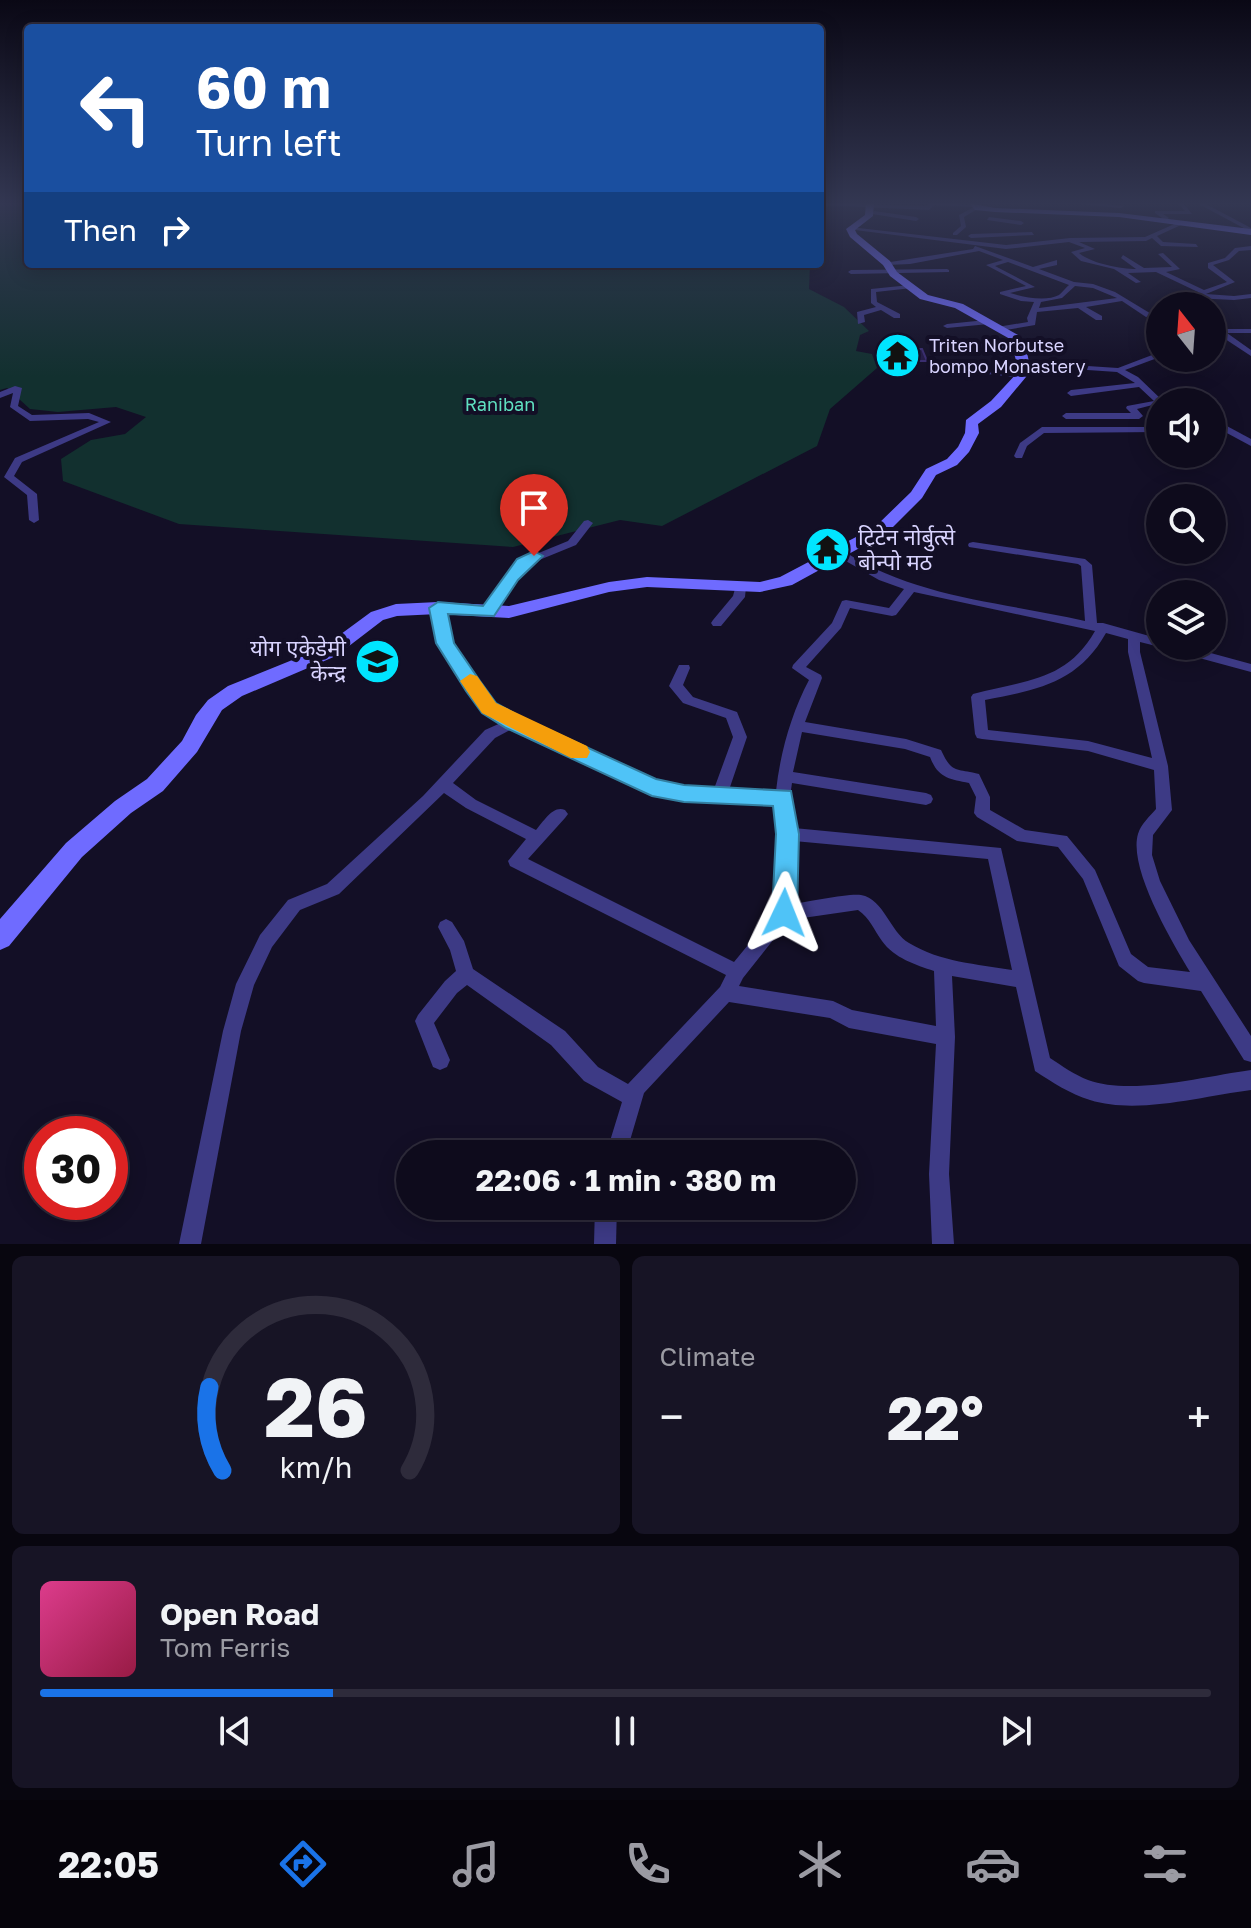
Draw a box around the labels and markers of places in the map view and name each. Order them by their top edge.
temple icon: Triten Norbutse bompo Monastery [874,332,922,380]
place label: Triten Norbutse bompo Monastery [929,334,1086,377]
pin [500,474,568,556]
place label: ट्रिटेन नोर्बुत्से बोन्पो मठ [858,523,956,575]
temple icon: ट्रिटेन नोर्बुत्से बोन्पो मठ [803,526,851,574]
place label: योग एकेडेमी केन्द्र [250,634,346,686]
school or university icon: योग एकेडेमी केन्द्र [353,637,401,685]

